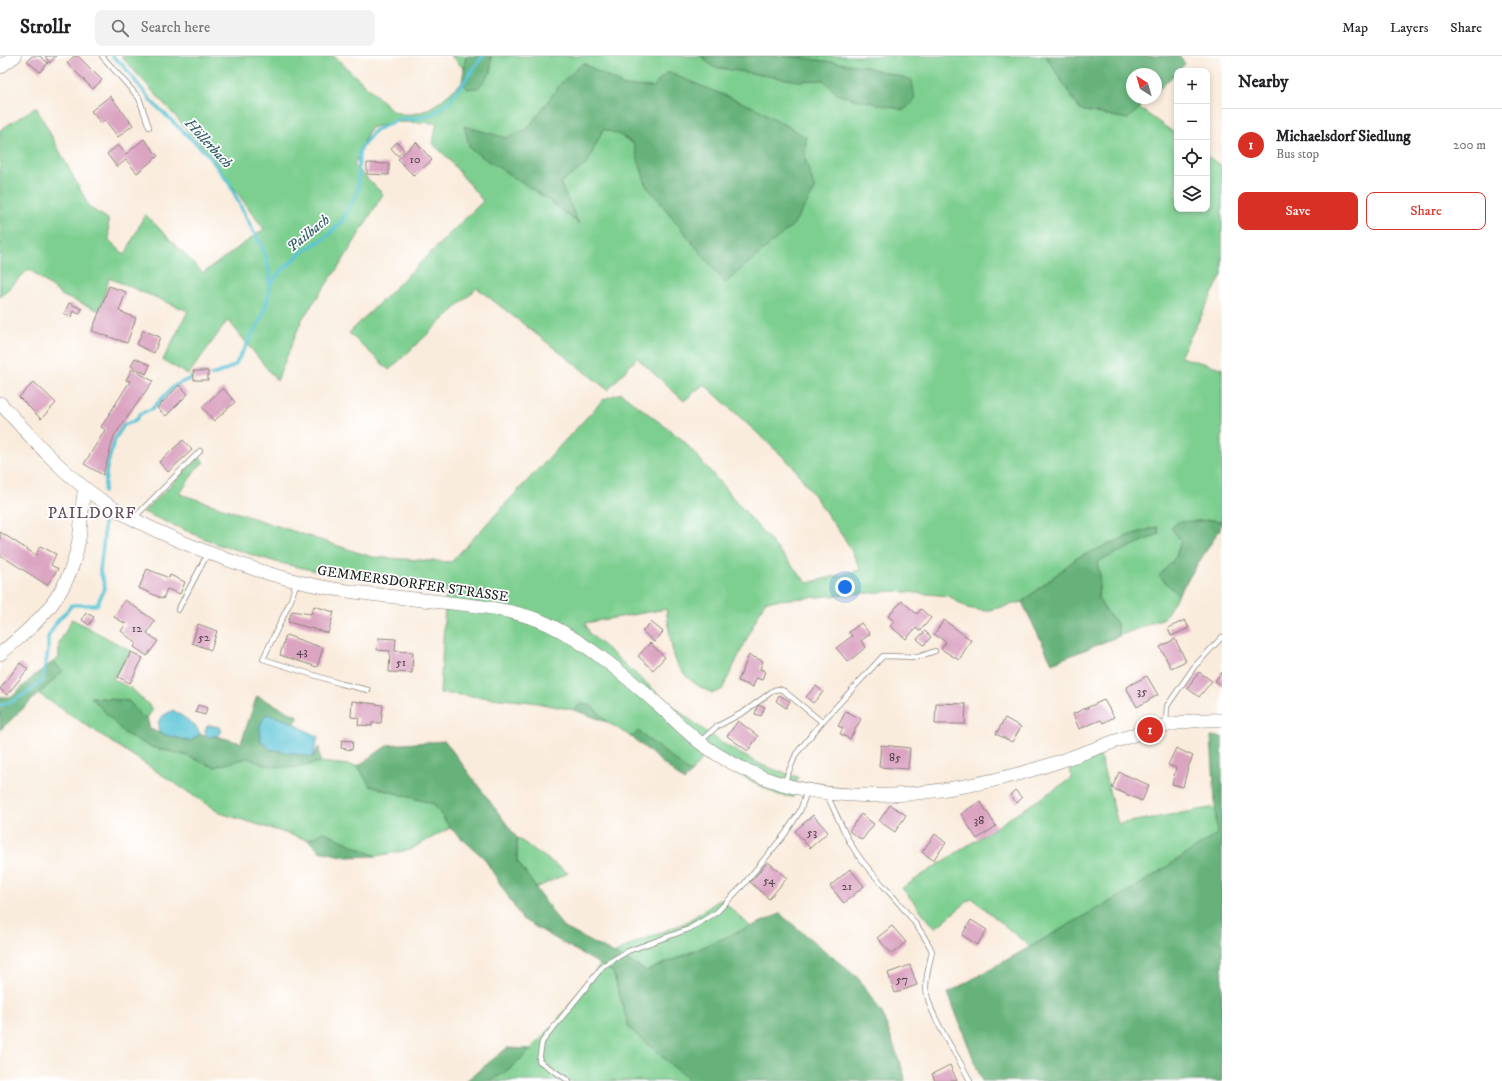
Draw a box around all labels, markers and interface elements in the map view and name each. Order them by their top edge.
search box [95,10,375,46]
text: Strollr [20,16,71,39]
icon: search [109,17,131,39]
text: Search here [141,18,210,37]
text: Map [1342,19,1368,37]
text: Layers [1390,19,1428,37]
text: Share [1450,19,1482,37]
north arrow [1126,68,1162,104]
map controls [1174,68,1210,212]
button: + [1174,68,1210,104]
text: Nearby [1238,71,1288,93]
button: − [1174,104,1210,140]
water label: Höllerbach [180,113,237,173]
text: Michaelsdorf Siedlung [1276,127,1411,146]
text: 1 [1249,137,1253,153]
text: 200 m [1453,137,1486,153]
button: locate [1174,140,1210,176]
text: Bus stop [1276,146,1319,162]
house number: 10 [410,152,420,167]
button: layers [1174,176,1210,212]
button: Save [1238,192,1358,230]
button: Share [1366,192,1486,230]
water label: Pailbach [283,210,334,256]
district label: PAILDORF [48,503,136,523]
street label: GEMMERSDORFER STRASSE [316,562,510,606]
your location [835,577,855,597]
house number: 12 [132,621,142,636]
house number: 52 [198,630,210,645]
house number: 43 [296,644,308,659]
house number: 51 [396,655,406,670]
house number: 35 [1137,684,1147,699]
pin: 1 [1137,715,1163,745]
house number: 85 [889,750,901,765]
house number: 38 [974,813,984,828]
house number: 53 [807,825,817,840]
house number: 54 [763,873,776,888]
house number: 21 [842,879,852,894]
house number: 57 [896,972,908,987]

